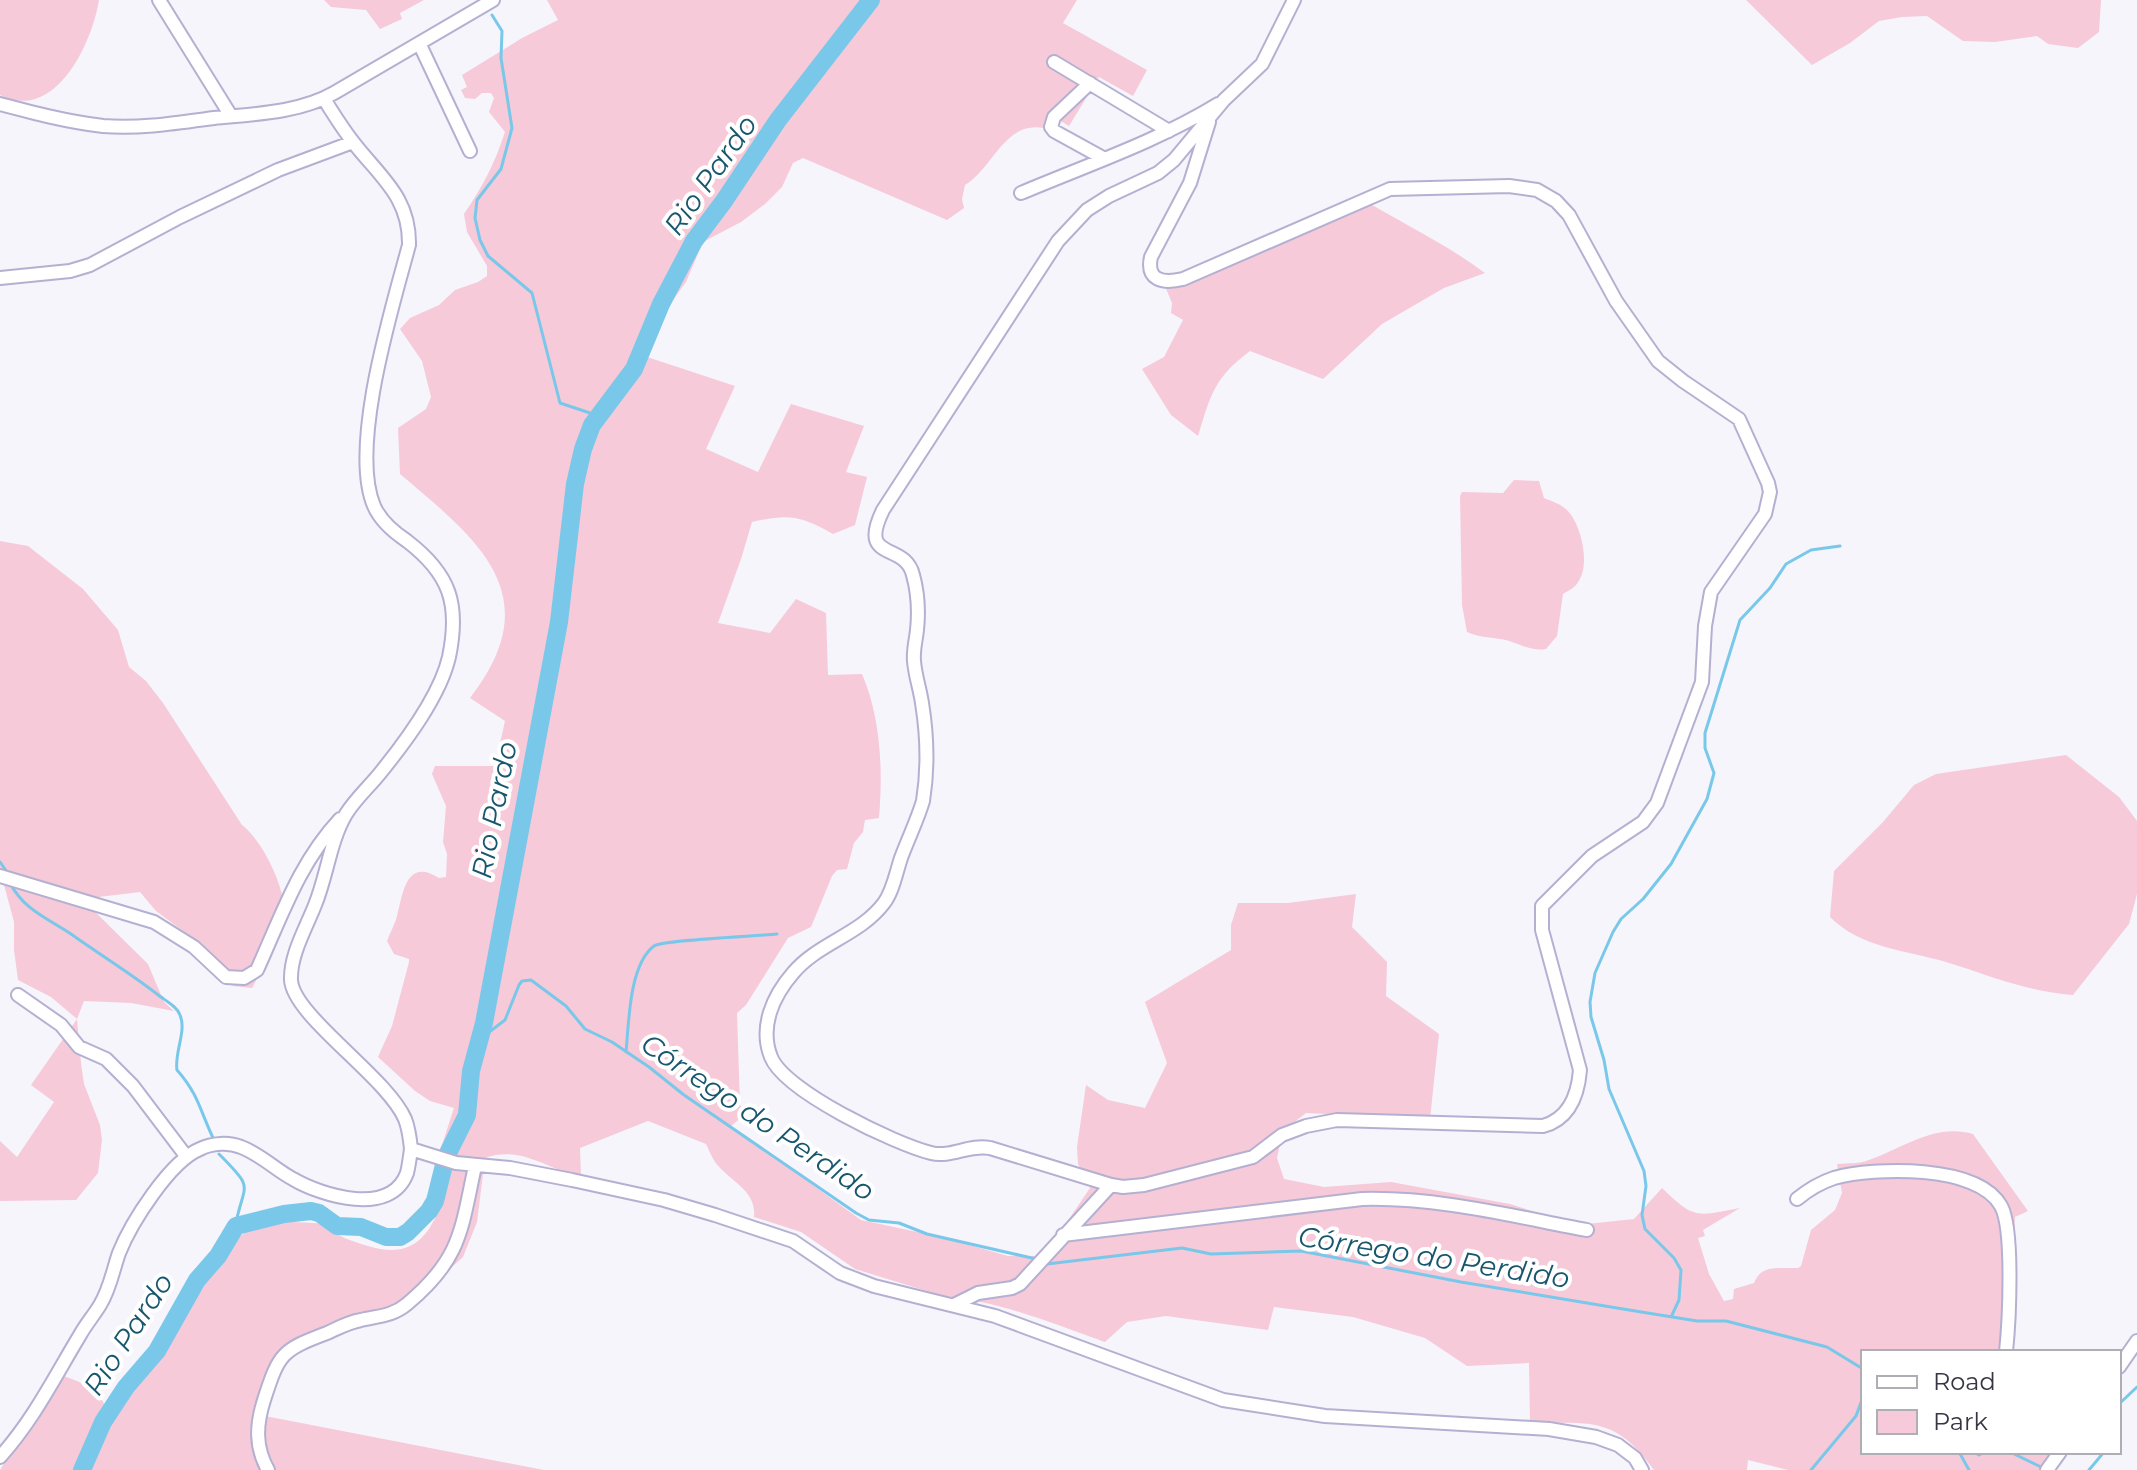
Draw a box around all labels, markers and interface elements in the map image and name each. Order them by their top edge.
water label: Rio Pardo [656,108,764,242]
water label: Rio Pardo [464,739,524,881]
water label: Córrego do Perdido [635,1026,881,1208]
water label: Córrego do Perdido [1296,1219,1572,1295]
water label: Rio Pardo [76,1267,180,1401]
legend [1861,1350,2121,1454]
text: Road [1933,1367,1996,1396]
text: Park [1933,1407,1988,1436]

